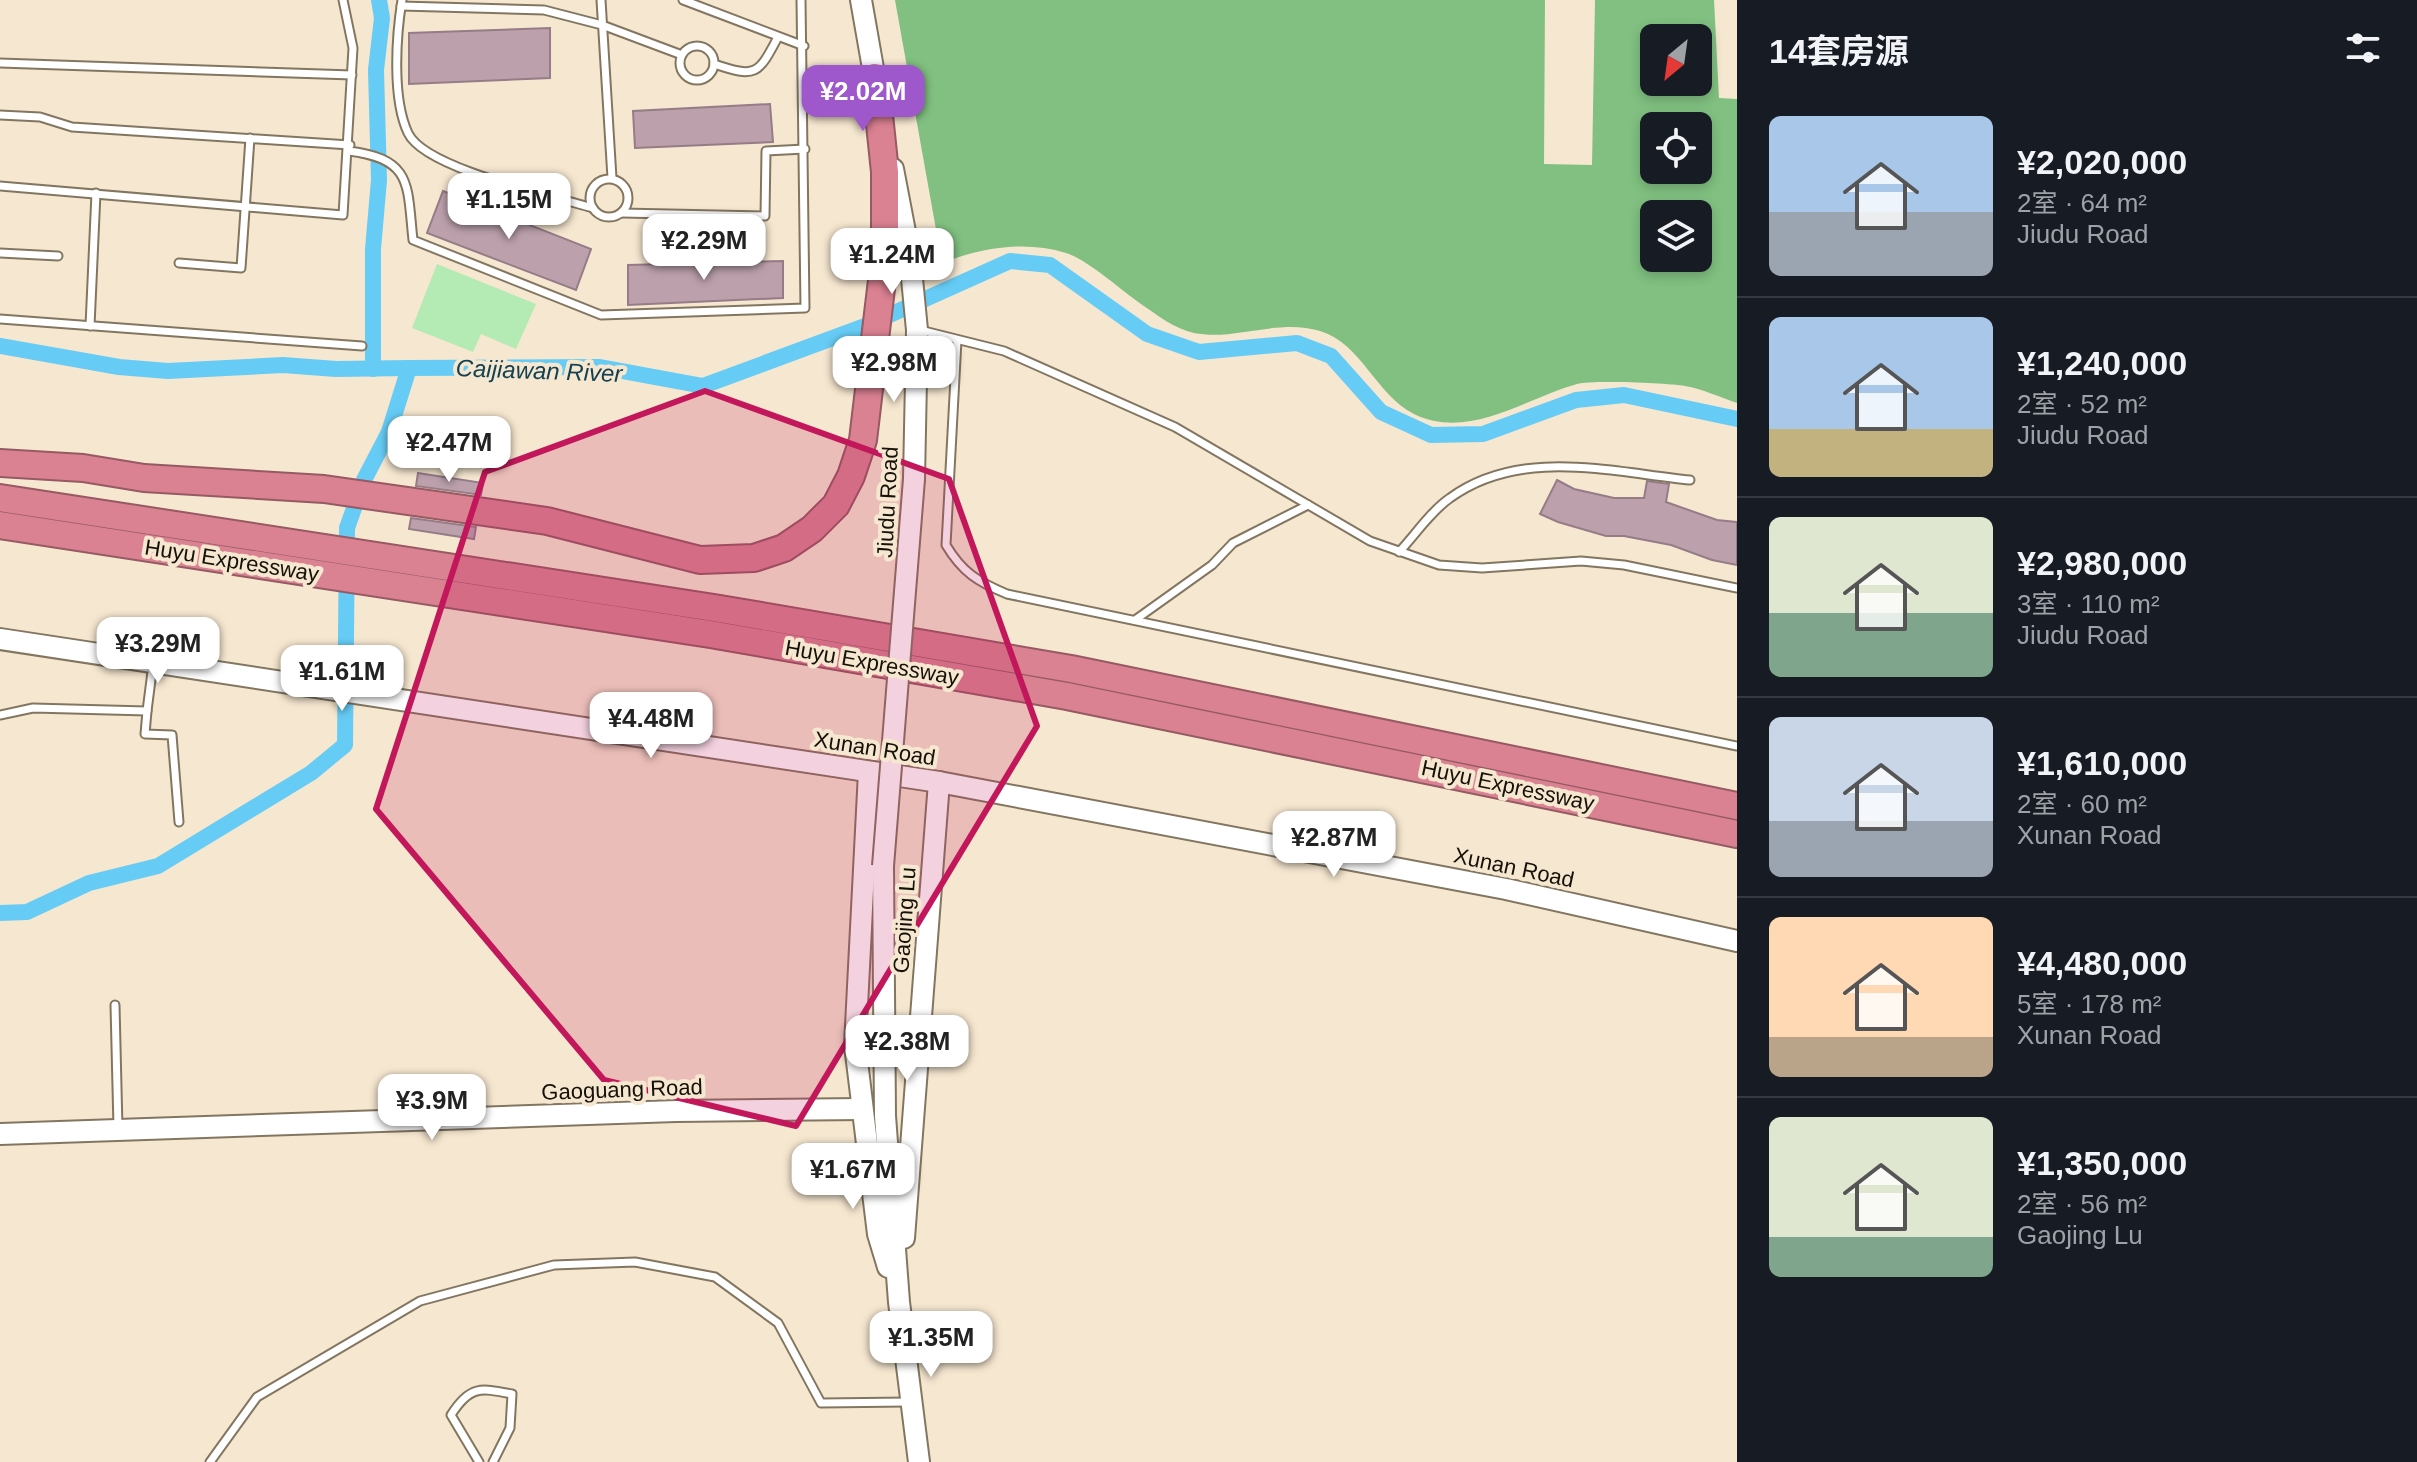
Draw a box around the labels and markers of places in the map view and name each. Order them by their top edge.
pin: ¥2.02M [798,65,928,133]
pin: ¥1.15M [444,173,574,241]
pin: ¥2.29M [639,214,769,282]
pin: ¥1.24M [827,228,957,296]
pin: ¥2.98M [829,336,959,404]
pin: ¥2.47M [384,416,514,484]
pin: ¥3.29M [93,617,223,685]
pin: ¥1.61M [277,645,407,713]
pin: ¥4.48M [586,692,716,760]
pin: ¥2.87M [1269,811,1399,879]
pin: ¥2.38M [842,1015,972,1083]
pin: ¥3.9M [376,1074,488,1142]
pin: ¥1.67M [788,1143,918,1211]
pin: ¥1.35M [866,1311,996,1379]

